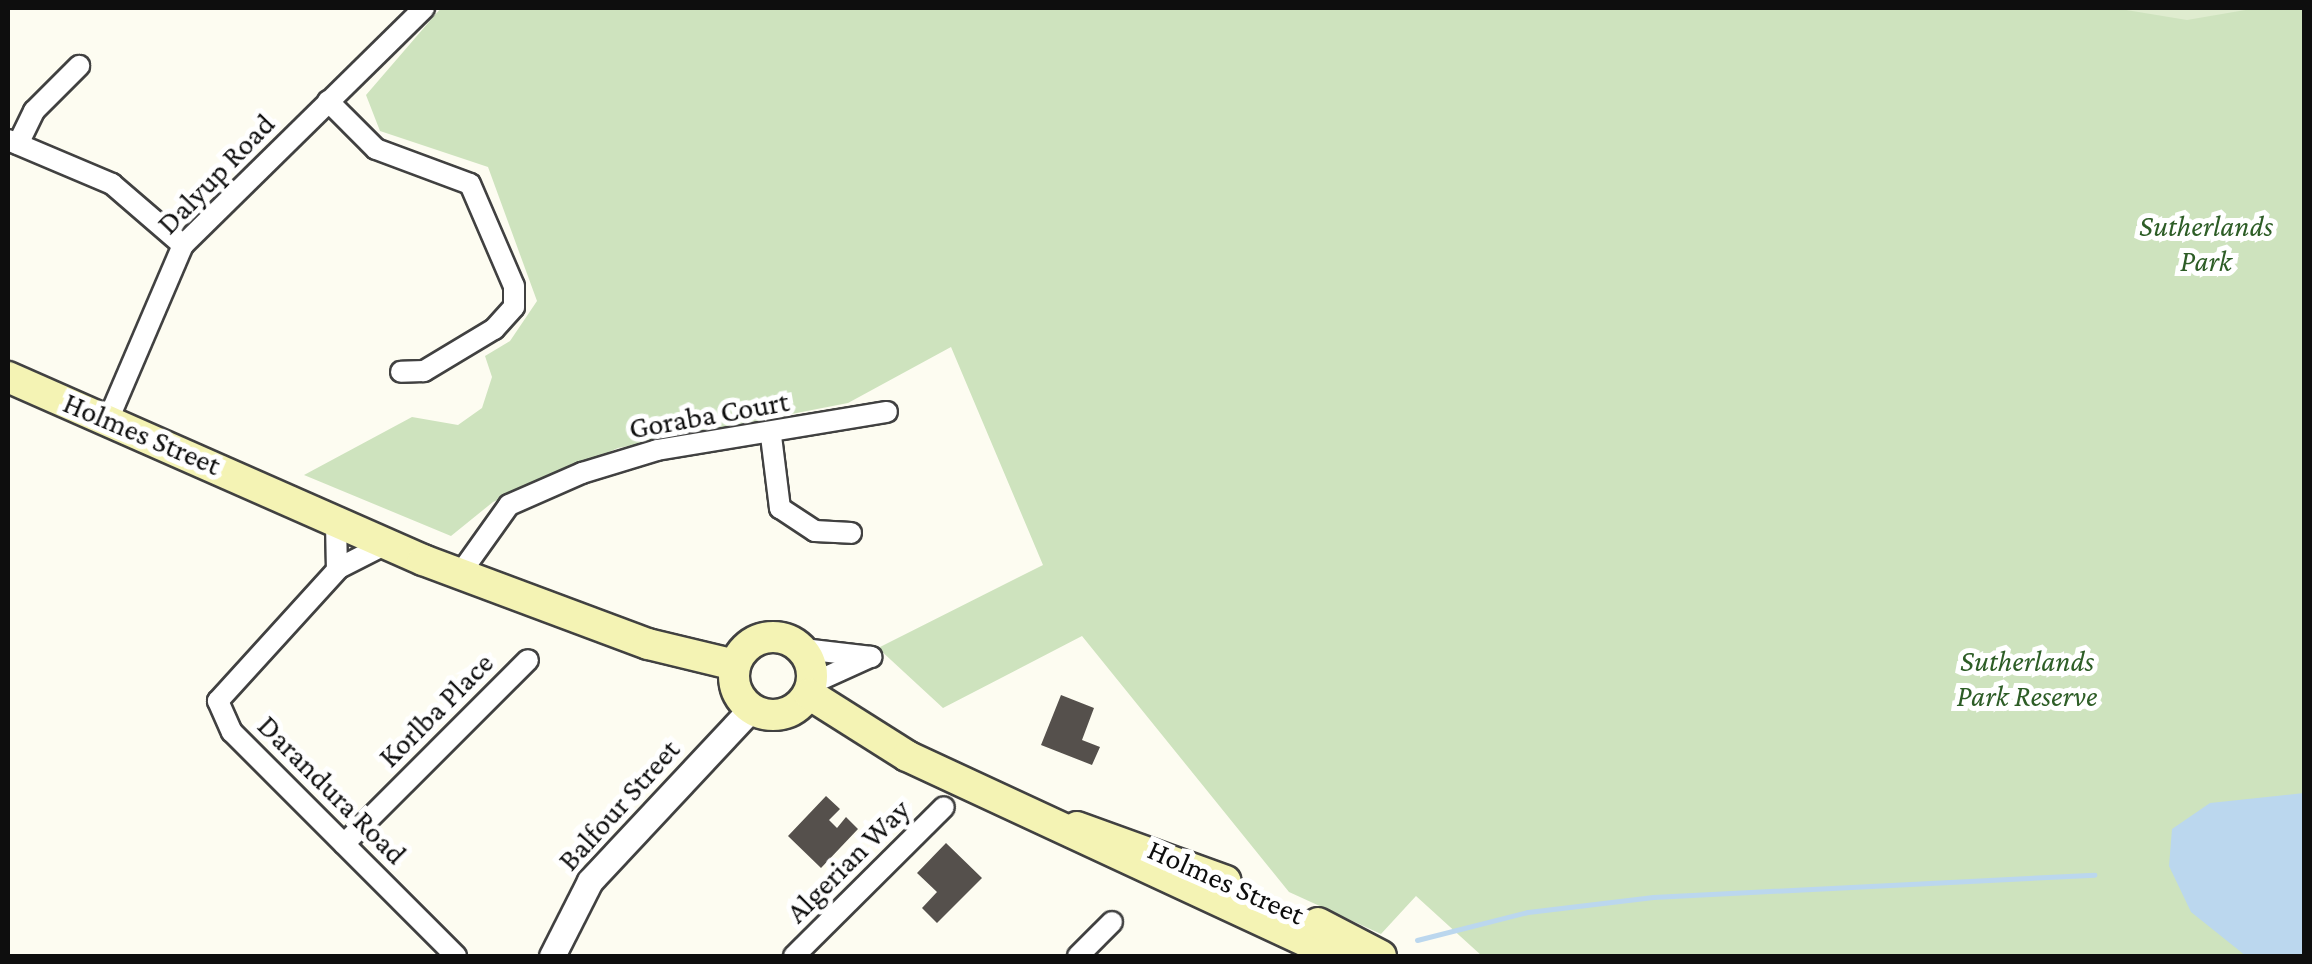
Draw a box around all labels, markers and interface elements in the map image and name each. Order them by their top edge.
street label: Dalyup Road [150,106,282,242]
park label: Sutherlands Park [2139,208,2273,278]
street label: Goraba Court [626,383,792,447]
street label: Holmes Street [58,385,226,483]
park label: Sutherlands Park Reserve [1957,643,2097,714]
street label: Korlba Place [371,645,501,775]
street label: Darandura Road [250,708,414,872]
street label: Balfour Street [551,732,687,878]
street label: Algerian Way [779,792,917,930]
street label: Holmes Street [1142,832,1310,932]

